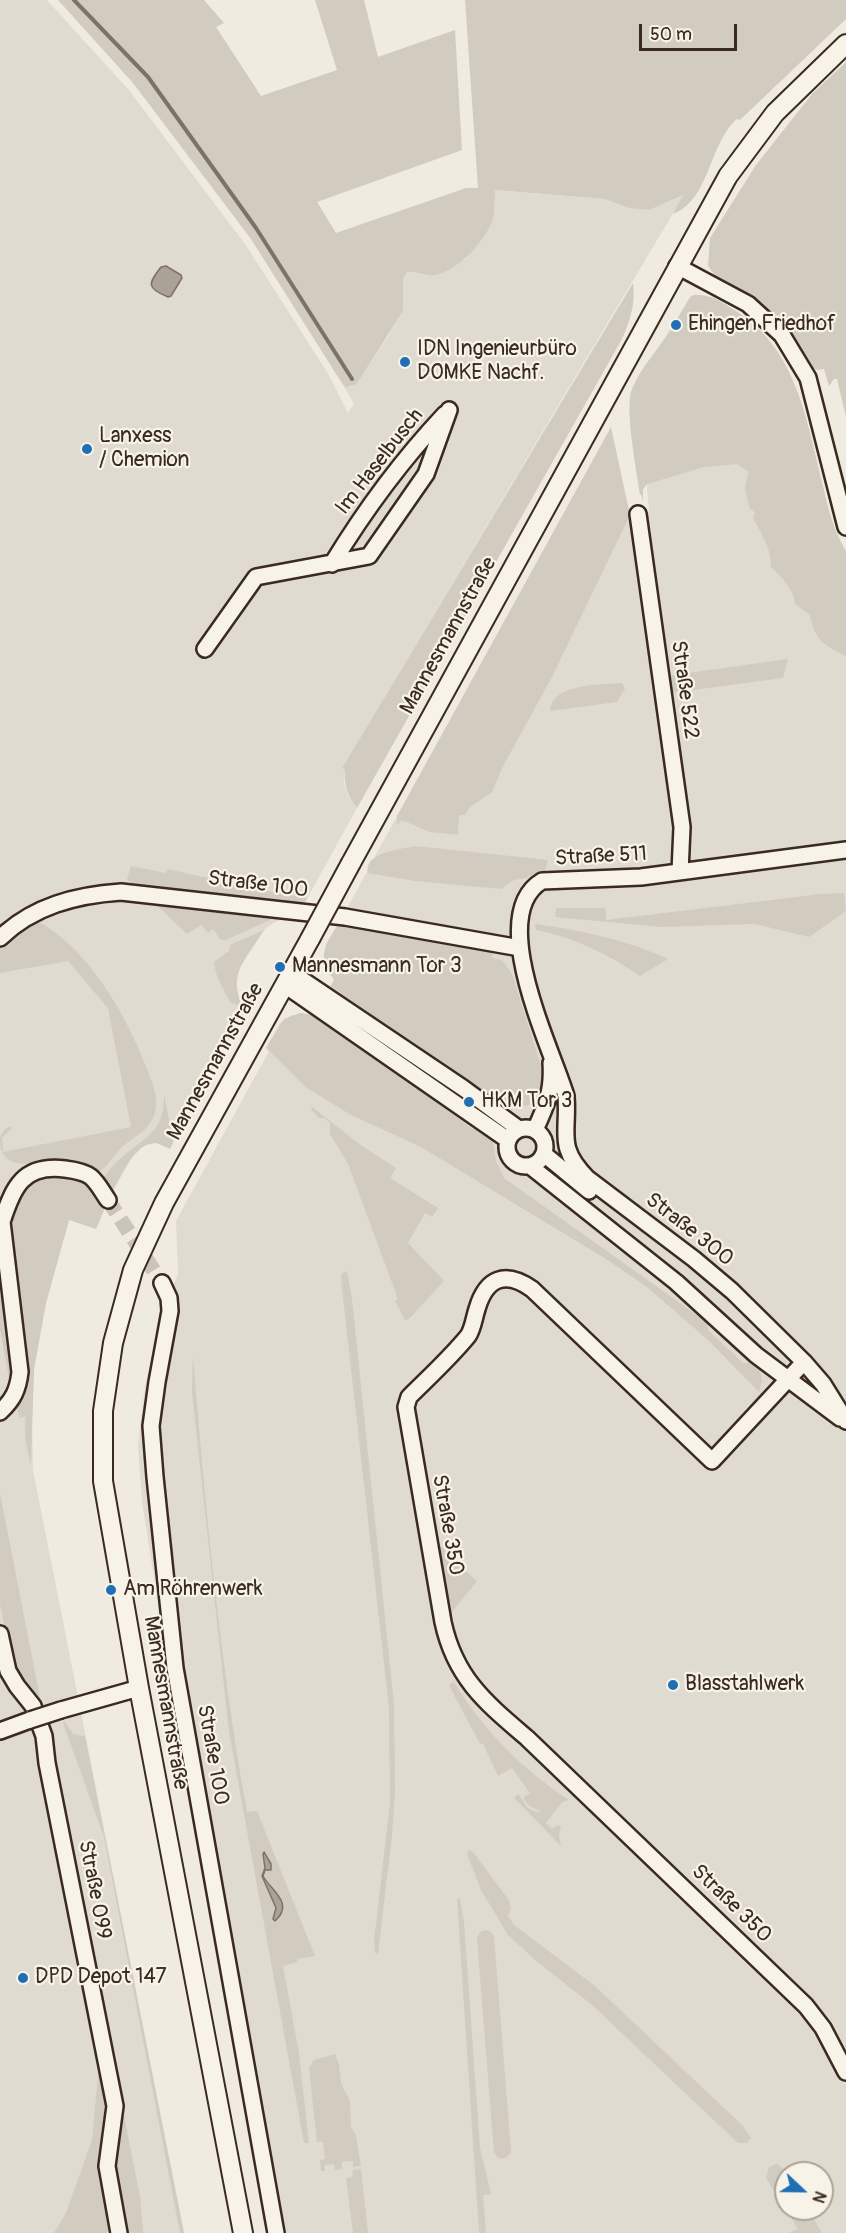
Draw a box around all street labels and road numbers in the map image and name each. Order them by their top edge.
street label: Im Haselbusch [331,404,429,520]
street label: Mannesmannstraße [395,553,503,719]
street label: Straße 522 [665,639,703,741]
street label: Straße 511 [554,842,648,872]
street label: Straße 100 [206,866,310,904]
street label: Mannesmannstraße [162,979,270,1145]
street label: Straße 300 [640,1188,738,1272]
street label: Straße 350 [426,1473,468,1577]
street label: Mannesmannstraße [137,1614,193,1792]
street label: Straße 100 [191,1703,233,1807]
street label: Straße 099 [72,1838,116,1942]
street label: Straße 350 [686,1860,776,1948]

